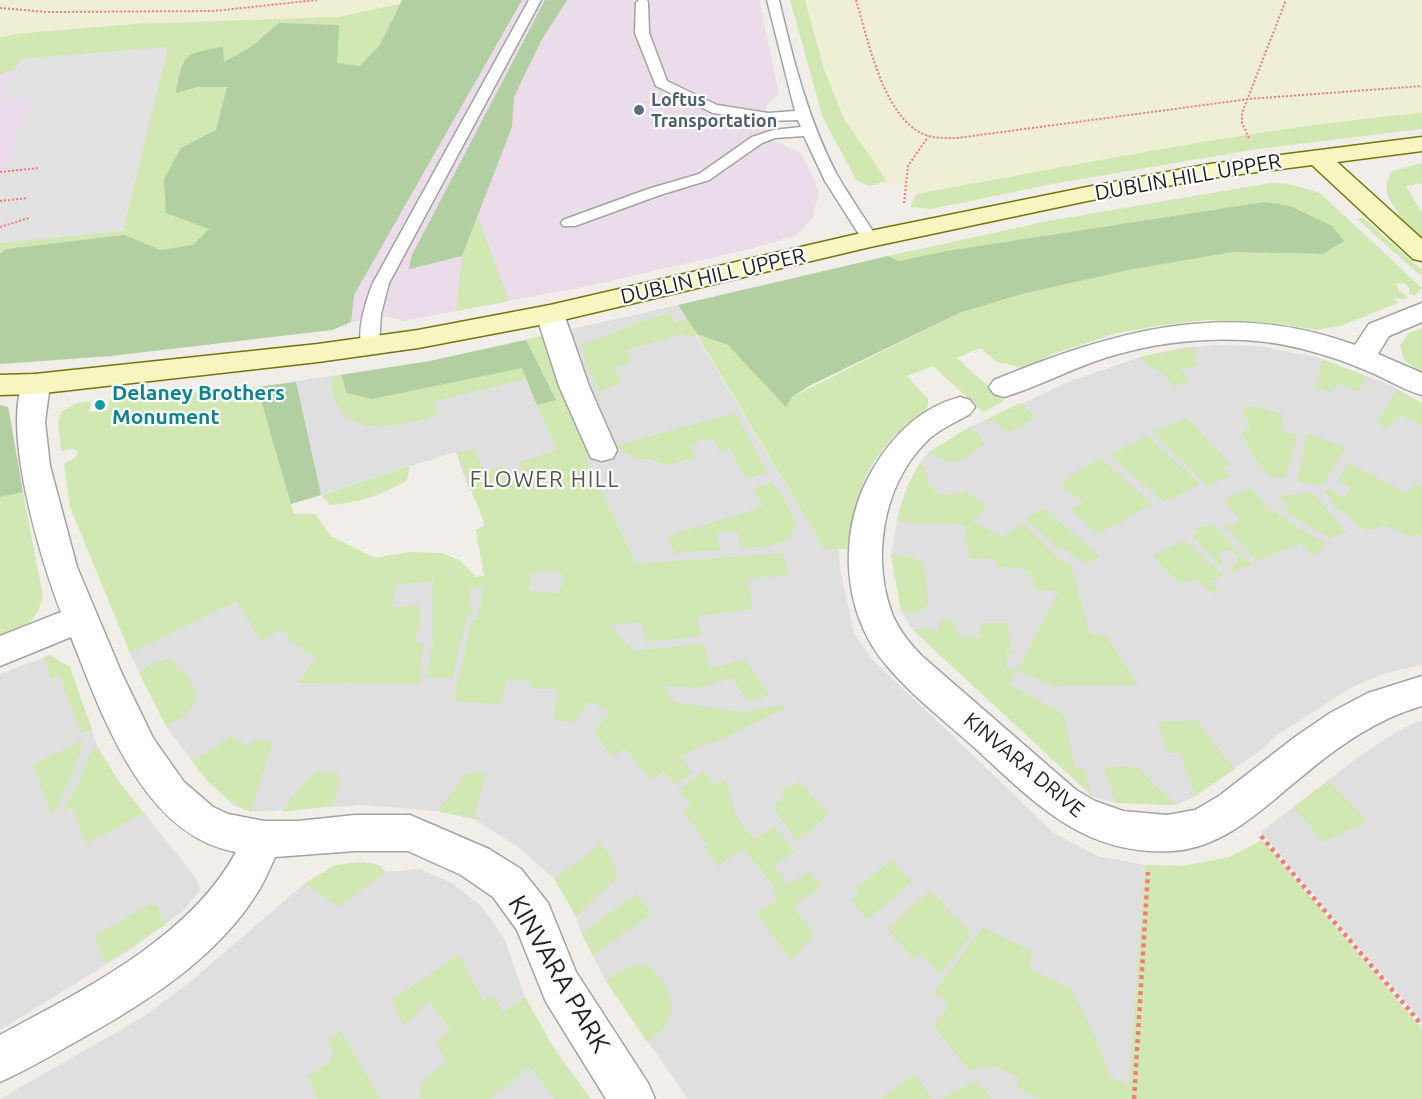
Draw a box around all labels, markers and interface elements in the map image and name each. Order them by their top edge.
place label: Loftus Transportation [651,89,777,132]
marker: Loftus Transportation [632,103,646,117]
street label: DUBLIN HILL UPPER [1093,148,1283,206]
street label: DUBLIN HILL UPPER [618,242,808,310]
place label: Delaney Brothers Monument [112,380,285,430]
marker: Delaney Brothers Monument [93,398,107,412]
district label: FLOWER HILL [470,467,620,493]
street label: KINVARA DRIVE [959,707,1089,823]
street label: KINVARA PARK [501,890,617,1058]

